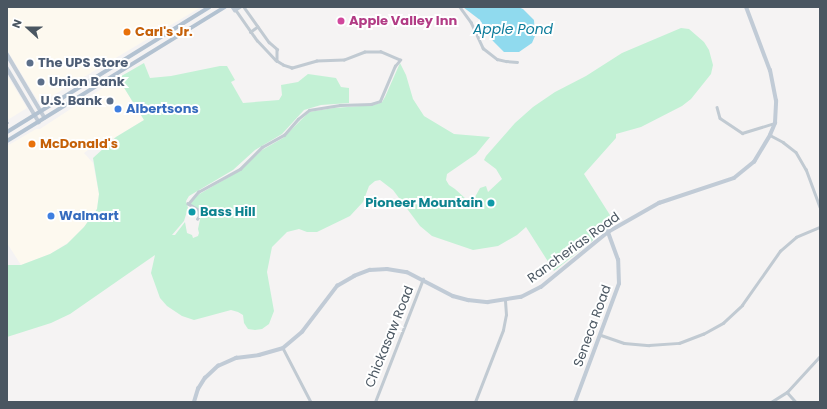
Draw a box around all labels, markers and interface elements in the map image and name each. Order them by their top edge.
north arrow [8,8,48,48]
place label: Apple Valley Inn [349,13,457,29]
marker: Apple Valley Inn [336,16,346,26]
text: N [8,17,26,30]
water label: Apple Pond [473,21,553,37]
place label: Carl's Jr. [135,24,193,40]
marker: Carl's Jr. [122,27,132,37]
place label: The UPS Store [38,55,128,71]
marker: The UPS Store [25,58,35,68]
place label: Union Bank [49,74,125,90]
marker: Union Bank [36,77,46,87]
place label: U.S. Bank [41,93,102,109]
marker: U.S. Bank [105,96,115,106]
place label: Albertsons [126,101,199,117]
marker: Albertsons [113,104,123,114]
place label: McDonald's [40,136,118,152]
marker: McDonald's [27,139,37,149]
place label: Pioneer Mountain [365,195,483,211]
marker: Pioneer Mountain [486,198,496,208]
place label: Bass Hill [200,204,256,220]
marker: Bass Hill [187,207,197,217]
place label: Walmart [59,208,119,224]
street label: Rancherias Road [525,209,623,287]
marker: Walmart [46,211,56,221]
street label: Seneca Road [571,283,615,369]
street label: Chickasaw Road [362,284,418,390]

